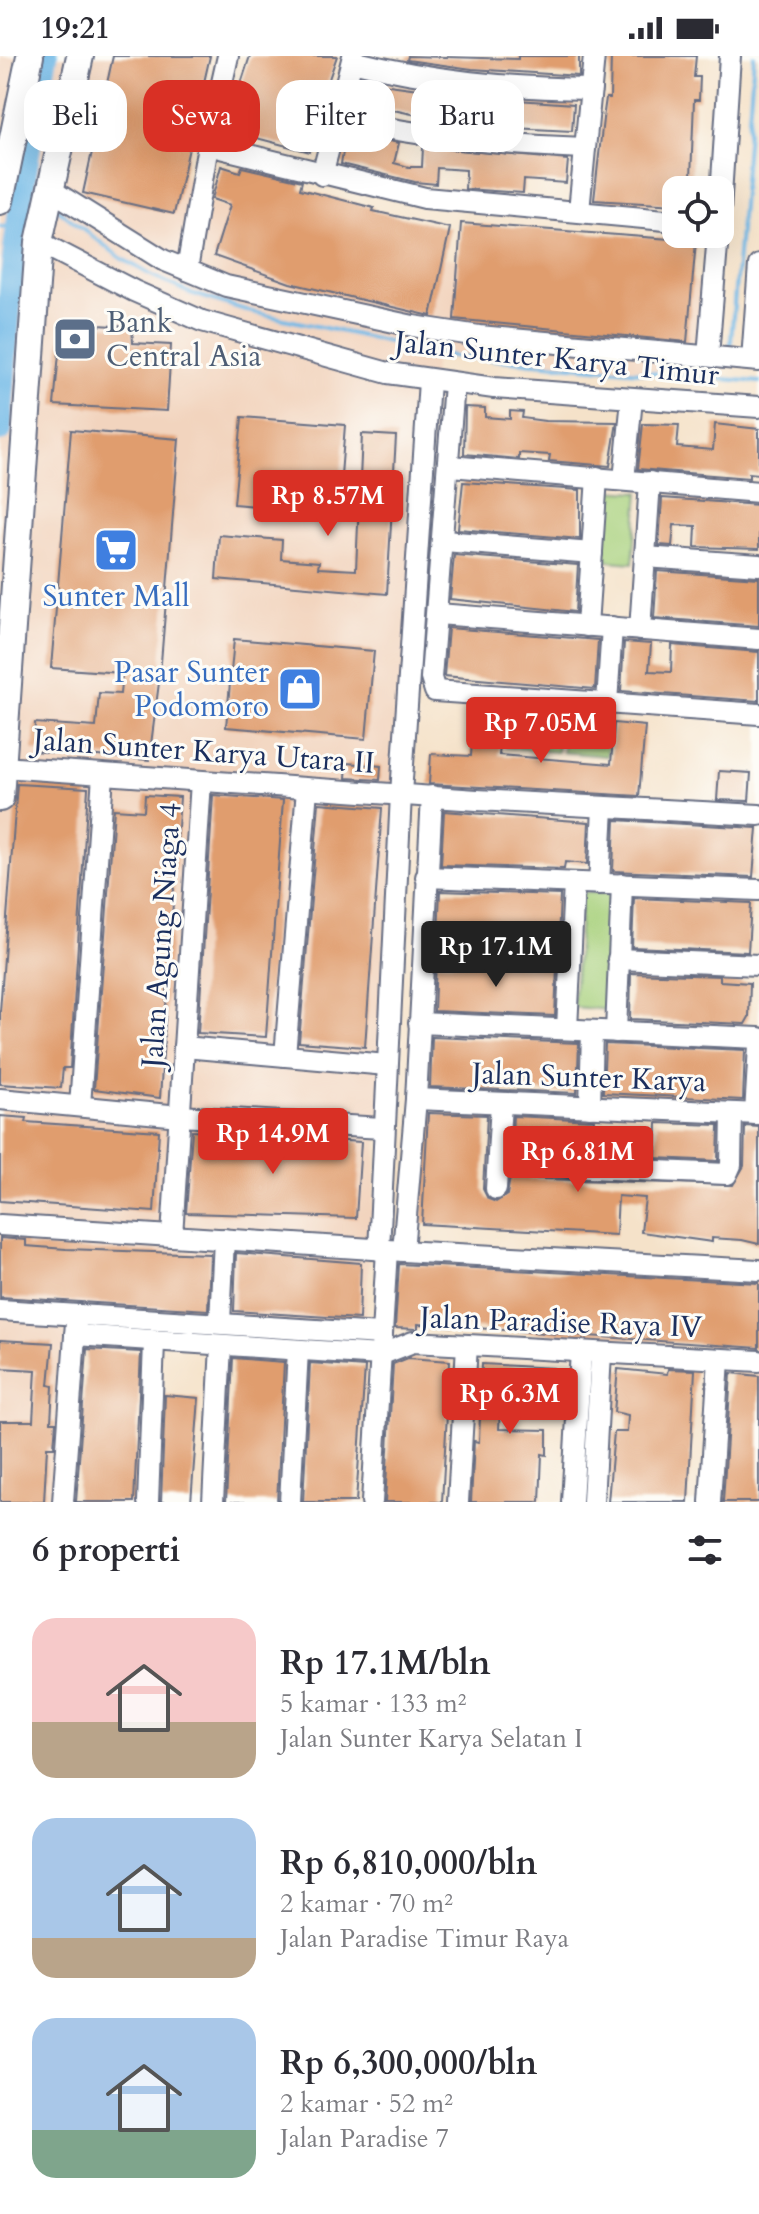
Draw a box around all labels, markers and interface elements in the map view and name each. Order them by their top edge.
text: 19:21 [40,8,110,49]
chip: Beli [24,80,127,152]
chip: Sewa [143,80,260,152]
chip: Filter [276,80,395,152]
chip: Baru [411,80,524,152]
map controls [662,176,734,248]
button: locate [662,176,734,248]
place label: Bank Central Asia [106,302,262,377]
bank icon: Bank Central Asia [51,315,99,363]
street label: Jalan Sunter Karya Timur [389,321,721,396]
pin: Rp 8.57M [245,470,411,538]
text: Rp 8.57M [271,478,385,513]
supermarket icon: Sunter Mall [92,526,140,574]
place label: Sunter Mall [42,576,190,617]
place label: Pasar Sunter Podomoro [114,652,269,727]
shop icon: Pasar Sunter Podomoro [276,665,324,713]
pin: Rp 7.05M [458,697,624,765]
text: Rp 7.05M [484,705,598,740]
street label: Jalan Sunter Karya Utara II [28,719,376,784]
street label: Jalan Agung Niaga 4 [132,801,191,1073]
pin: Rp 17.1M [413,921,579,989]
text: Rp 17.1M [439,929,553,964]
street label: Jalan Sunter Karya [467,1053,707,1102]
pin: Rp 14.9M [190,1108,356,1176]
text: Rp 14.9M [216,1116,330,1151]
pin: Rp 6.81M [495,1126,661,1194]
text: Rp 6.81M [521,1134,635,1169]
street label: Jalan Paradise Raya IV [415,1297,703,1348]
pin: Rp 6.3M [436,1368,584,1436]
text: Rp 6.3M [460,1376,560,1411]
text: 6 properti [32,1527,180,1573]
icon: filters [683,1528,727,1572]
text: Rp 17.1M/bln [280,1640,491,1686]
icon: home [96,1650,192,1746]
text: 5 kamar · 133 m² [280,1686,466,1721]
text: Jalan Sunter Karya Selatan I [280,1721,583,1756]
text: Rp 6,810,000/bln [280,1840,537,1886]
icon: home [96,1850,192,1946]
text: 2 kamar · 70 m² [280,1886,453,1921]
text: Jalan Paradise Timur Raya [280,1921,569,1956]
text: Rp 6,300,000/bln [280,2040,537,2086]
icon: home [96,2050,192,2146]
text: 2 kamar · 52 m² [280,2086,453,2121]
text: Jalan Paradise 7 [280,2121,449,2156]

